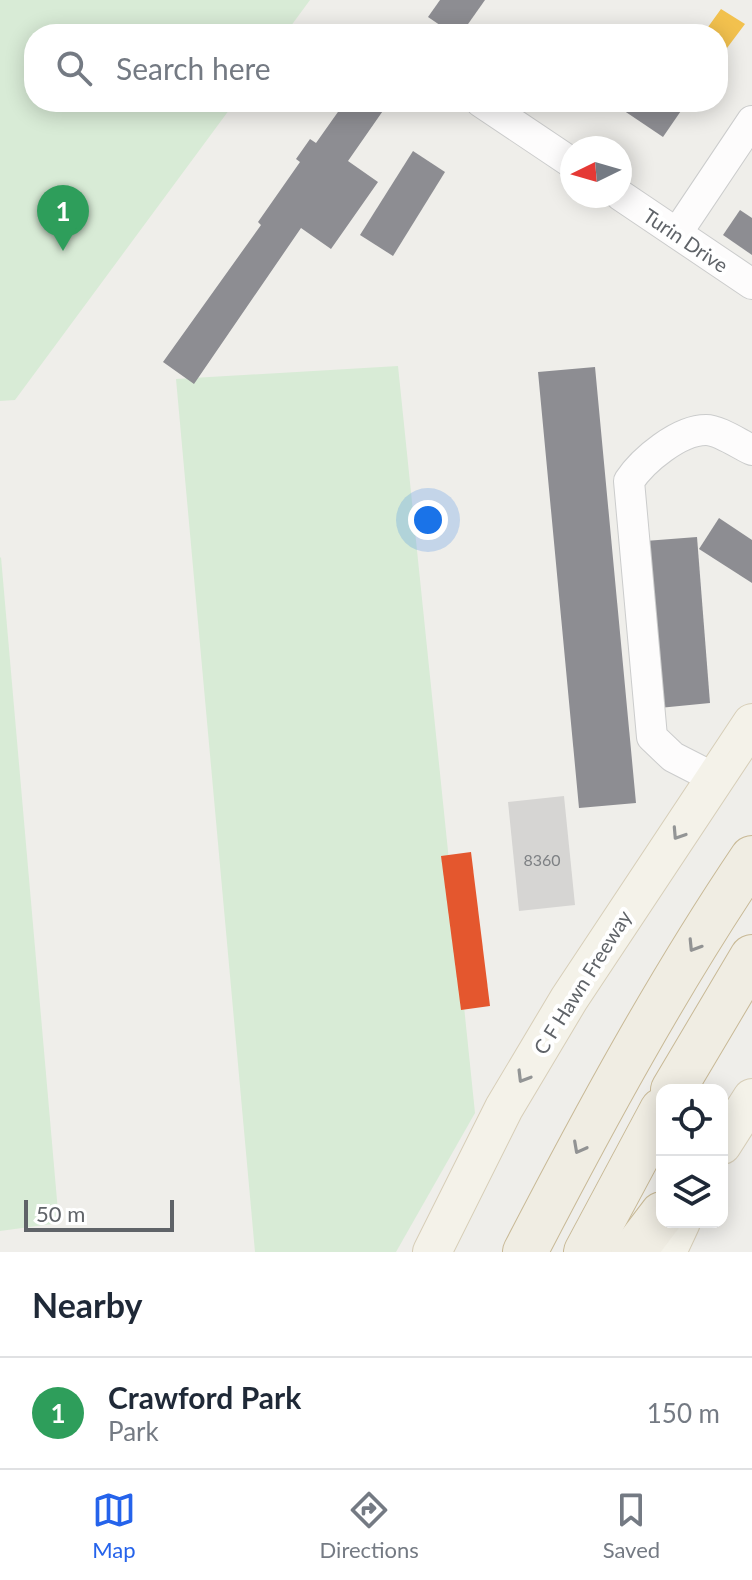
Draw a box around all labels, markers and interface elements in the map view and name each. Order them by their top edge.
search box [24,24,728,112]
icon: search [52,46,96,90]
text: Search here [116,50,271,86]
north arrow [560,136,632,208]
pin: 1 [37,185,89,251]
street label: Turin Drive [639,203,733,277]
your location [408,500,448,540]
one-way arrow [672,825,687,840]
house number: 8360 [523,850,561,869]
street label: C F Hawn Freeway [528,905,636,1058]
one-way arrow [689,938,704,952]
one-way arrow [517,1068,532,1083]
map controls [656,1084,728,1228]
button: locate [656,1084,728,1156]
one-way arrow [574,1139,589,1154]
button: layers [656,1156,728,1228]
scale bar [24,1196,174,1232]
text: 50 m [36,1200,85,1227]
text: Nearby [32,1284,143,1325]
text: Crawford Park [108,1379,301,1415]
text: 1 [50,1397,66,1429]
text: 150 m [647,1397,720,1429]
text: Park [108,1415,159,1447]
tab: Map [92,1488,136,1563]
tab: Directions [320,1488,419,1563]
tab: Saved [603,1488,660,1563]

